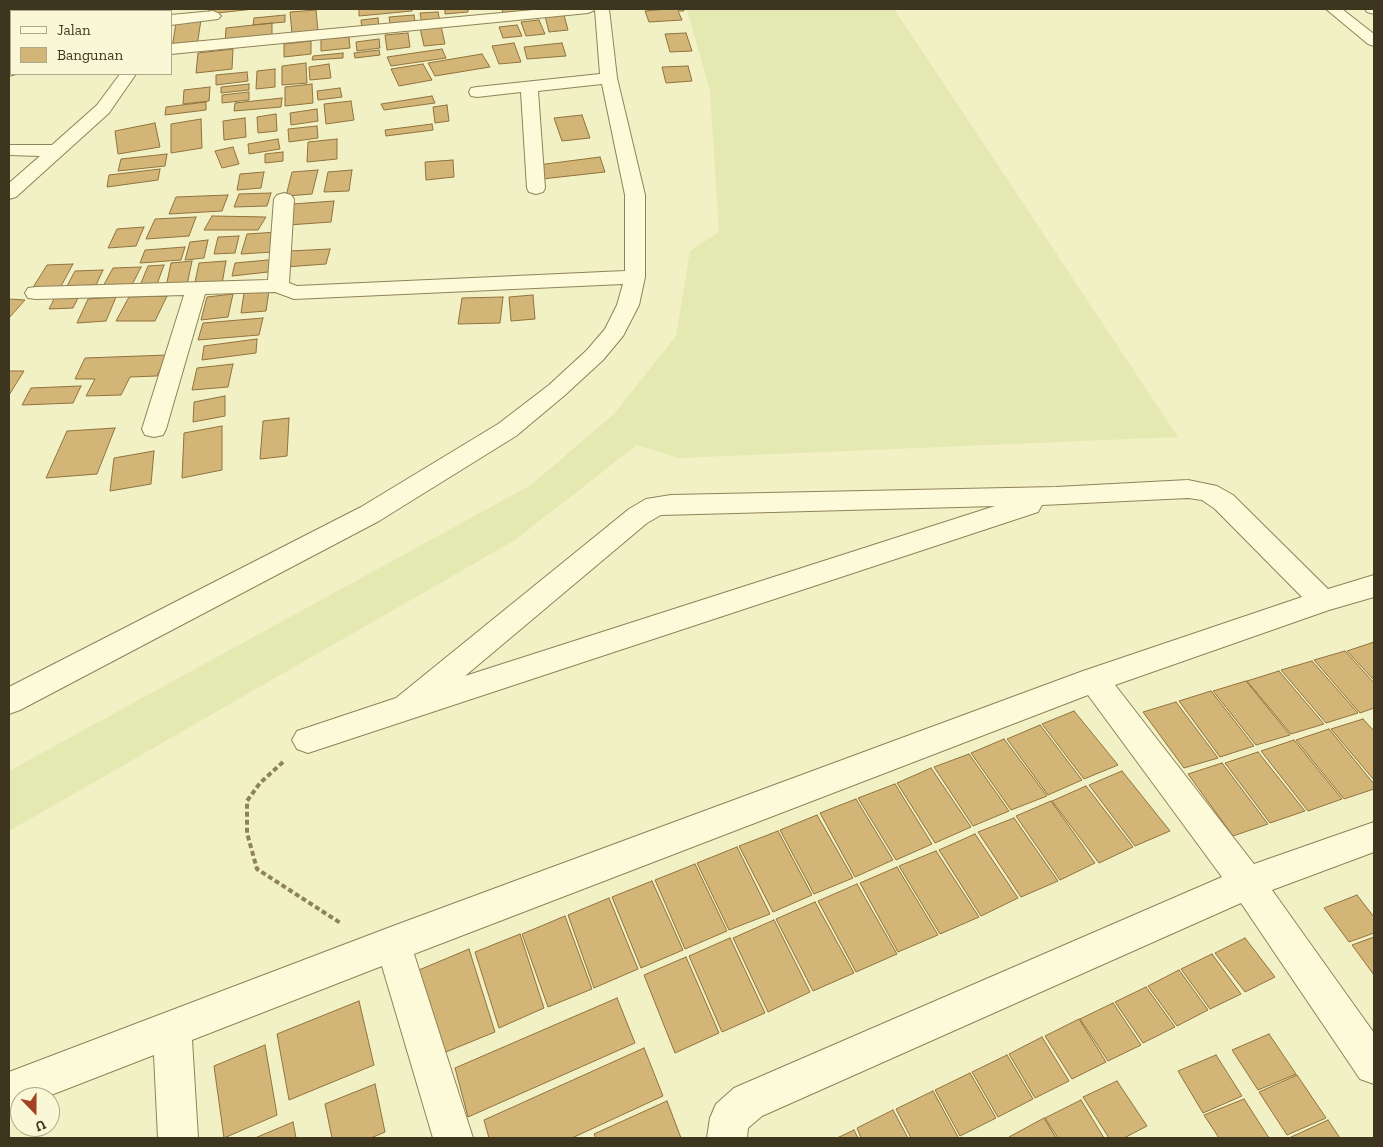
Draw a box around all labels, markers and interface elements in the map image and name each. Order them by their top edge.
legend [10,10,172,75]
text: Jalan [57,21,91,39]
text: Bangunan [57,46,123,64]
north arrow [10,1087,60,1137]
text: U [33,1116,48,1135]

